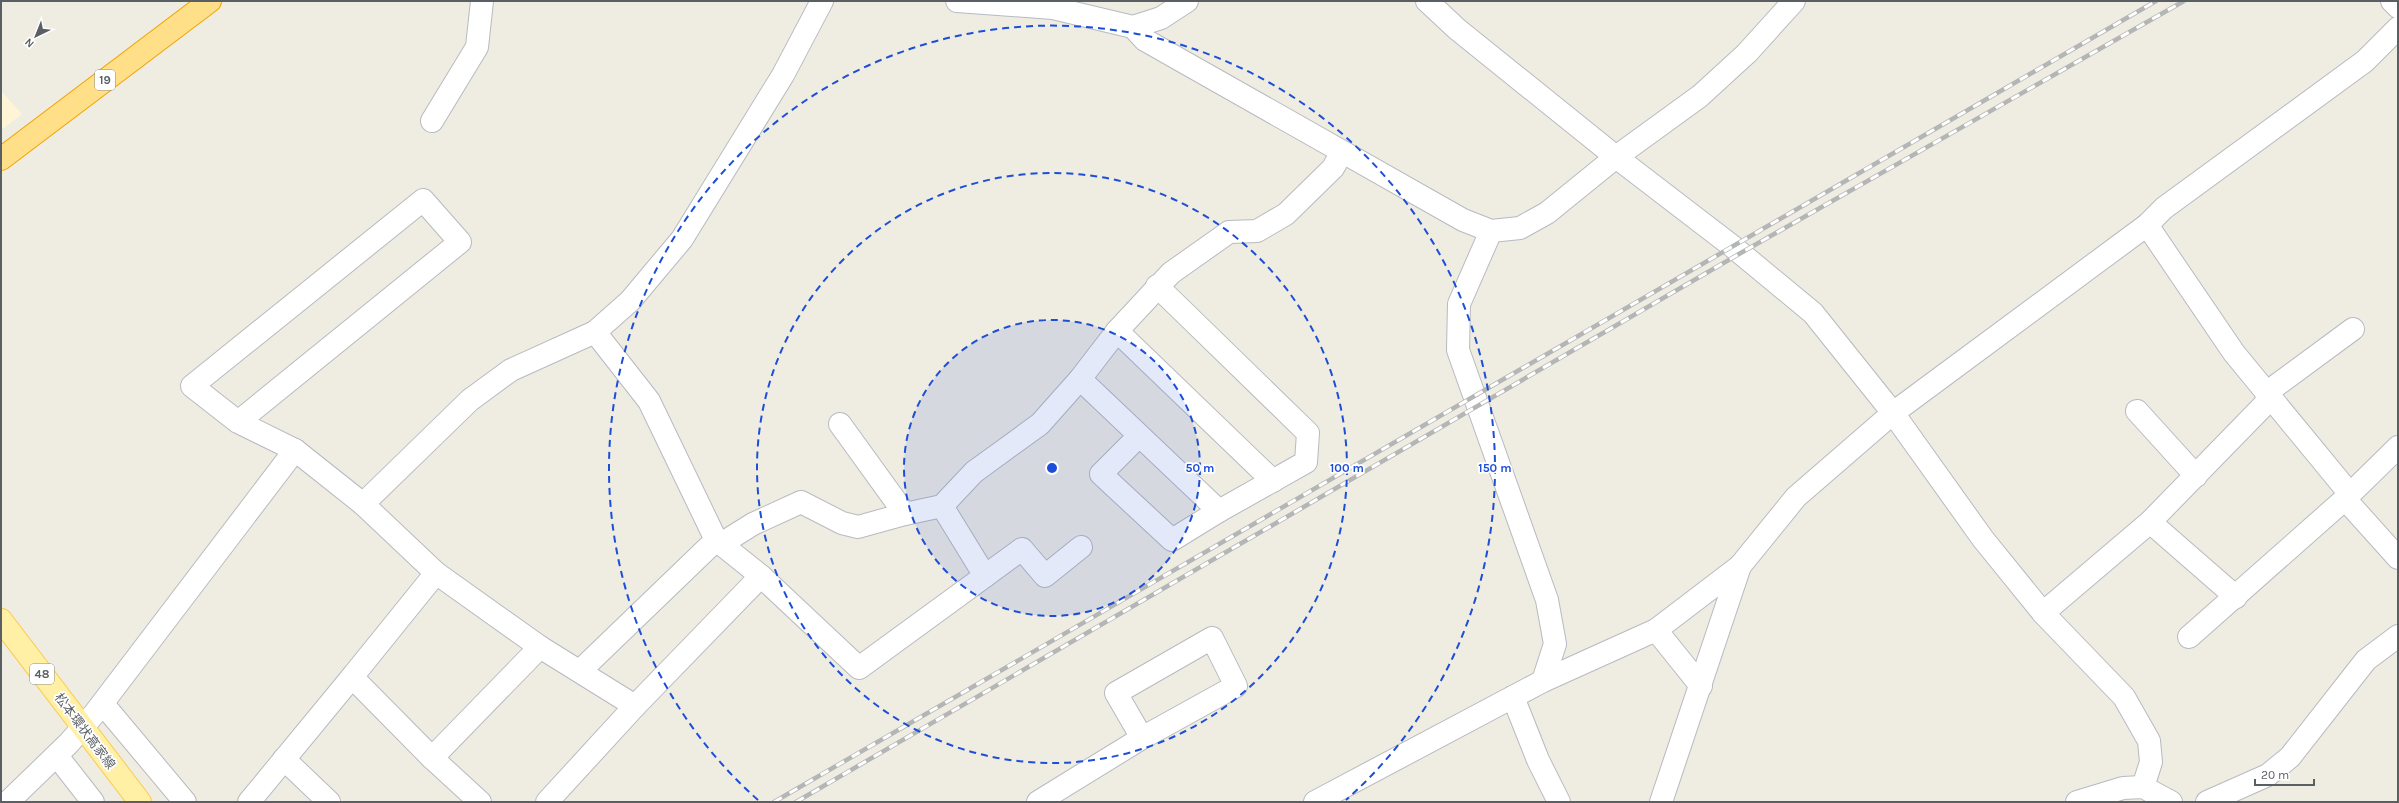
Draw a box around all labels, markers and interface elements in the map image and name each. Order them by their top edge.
north arrow [16,16,56,56]
text: N [22,36,37,50]
road number: 19 [95,70,115,90]
centre of rings [1045,461,1059,475]
text: 50 m [1186,461,1215,475]
text: 100 m [1330,461,1364,475]
text: 150 m [1478,461,1512,475]
road number: 48 [30,664,54,684]
street label: 松本環状高家線 [52,690,118,772]
scale bar [2255,761,2314,787]
text: 20 m [2261,768,2289,782]

